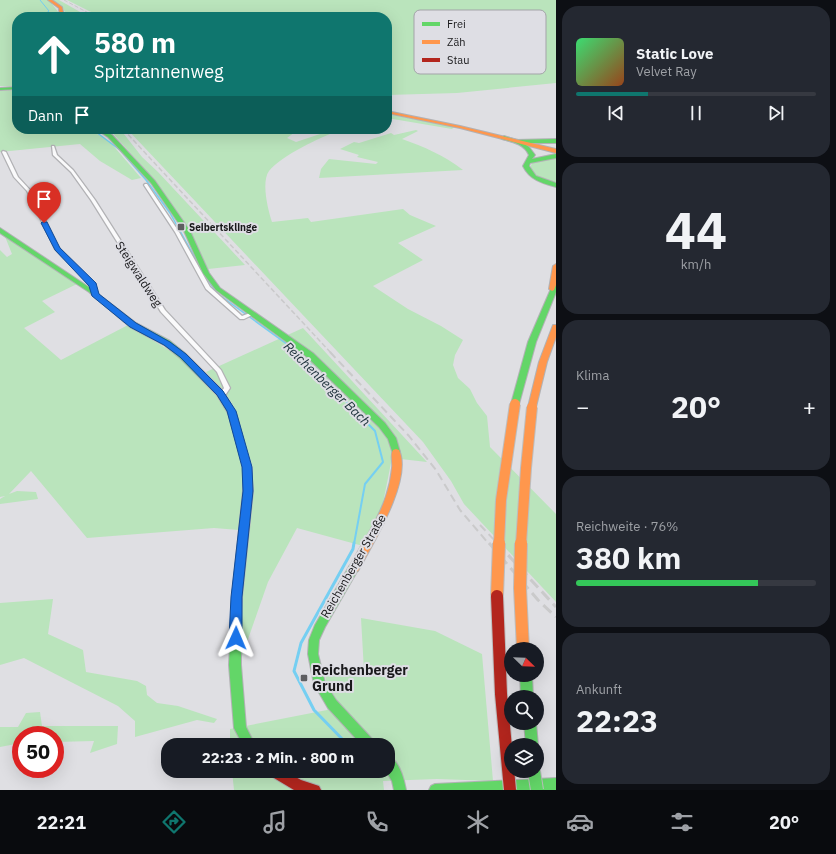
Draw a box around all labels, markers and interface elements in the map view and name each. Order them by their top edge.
legend [414,10,546,74]
text: Frei [447,17,466,31]
text: 580 m [94,24,176,61]
icon: ahead [28,28,80,80]
text: Zäh [447,35,466,49]
text: Static Love [636,44,713,63]
text: Stau [447,53,469,67]
text: Spitztannenweg [94,60,224,83]
text: Velvet Ray [636,63,697,80]
icon: previous [605,102,627,124]
icon: pause [685,102,707,124]
icon: next [765,102,787,124]
icon: arrive [71,104,93,126]
text: Dann [28,106,63,125]
pin [27,182,61,223]
icon: arrive [33,188,55,210]
text: 44 [665,196,727,263]
place label: Seibertsklinge [189,221,257,234]
marker: Seibertsklinge [176,222,186,232]
street label: Steigwaldweg [112,238,166,310]
text: km/h [681,256,711,273]
water label: Reichenberger Bach [280,338,374,430]
text: Klima [576,367,609,384]
text: 20° [671,387,721,426]
text: − [576,392,589,421]
text: + [803,392,816,421]
street label: Reichenberger Straße [317,511,389,621]
text: Reichweite · 76% [576,518,678,535]
text: 380 km [576,538,681,577]
position arrow [215,617,257,659]
north arrow [504,642,544,682]
map controls [504,642,544,778]
place label: Reichenberger Grund [312,661,408,695]
marker: Reichenberger Grund [299,673,309,683]
text: Ankunft [576,681,622,698]
button: search [504,690,544,730]
text: 22:23 [576,701,658,740]
speed limit sign: 50 [12,726,64,778]
button: layers [504,738,544,778]
text: 22:23 · 2 Min. · 800 m [202,748,354,767]
icon: directions [160,808,188,836]
icon: music [261,808,289,836]
icon: phone [363,808,391,836]
icon: climate [464,808,492,836]
icon: car [566,808,594,836]
icon: filters [668,808,696,836]
text: 22:21 [37,811,86,834]
text: 20° [769,811,799,834]

